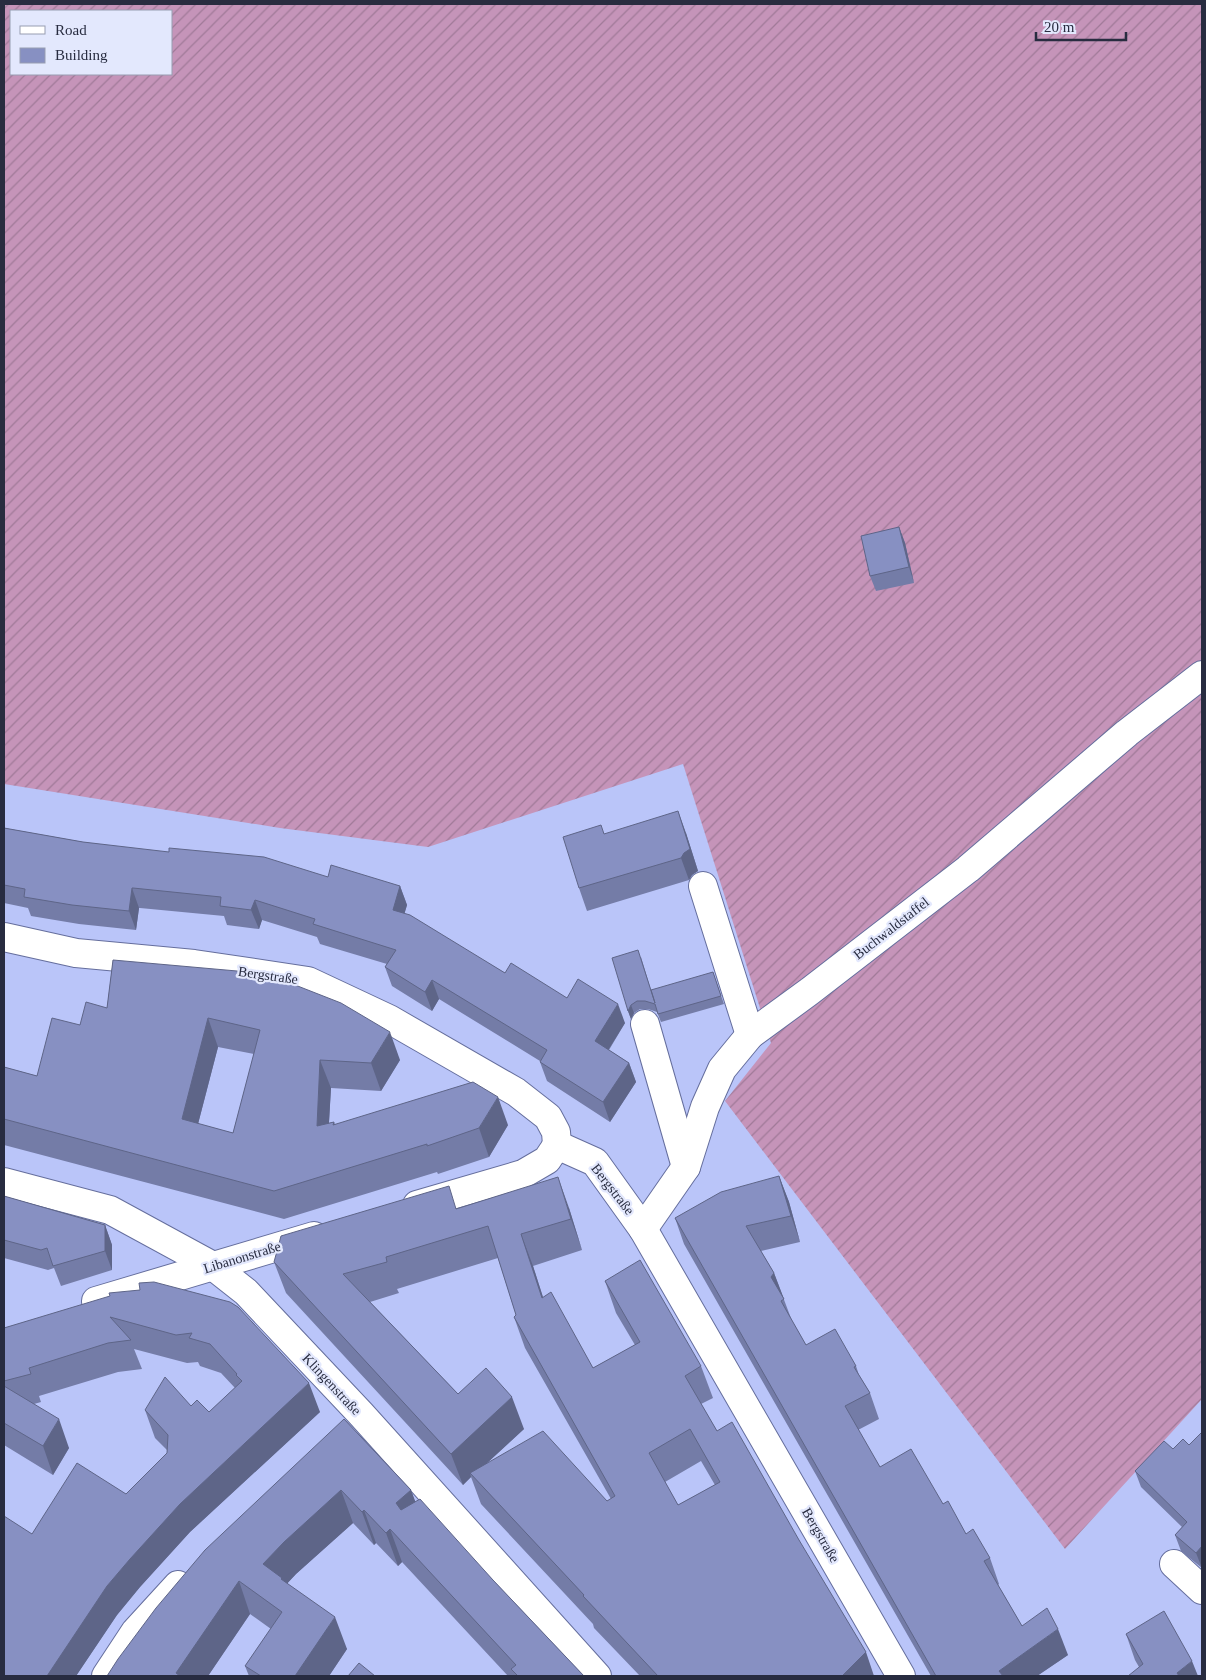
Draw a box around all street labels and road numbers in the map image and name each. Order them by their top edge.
street label: Buchwaldstaffel [851,894,932,962]
street label: Bergstraße [237,964,299,987]
street label: Bergstraße [588,1161,637,1218]
street label: Libanonstraße [202,1239,283,1276]
street label: Klingenstraße [299,1351,364,1418]
street label: Bergstraße [799,1505,842,1565]

